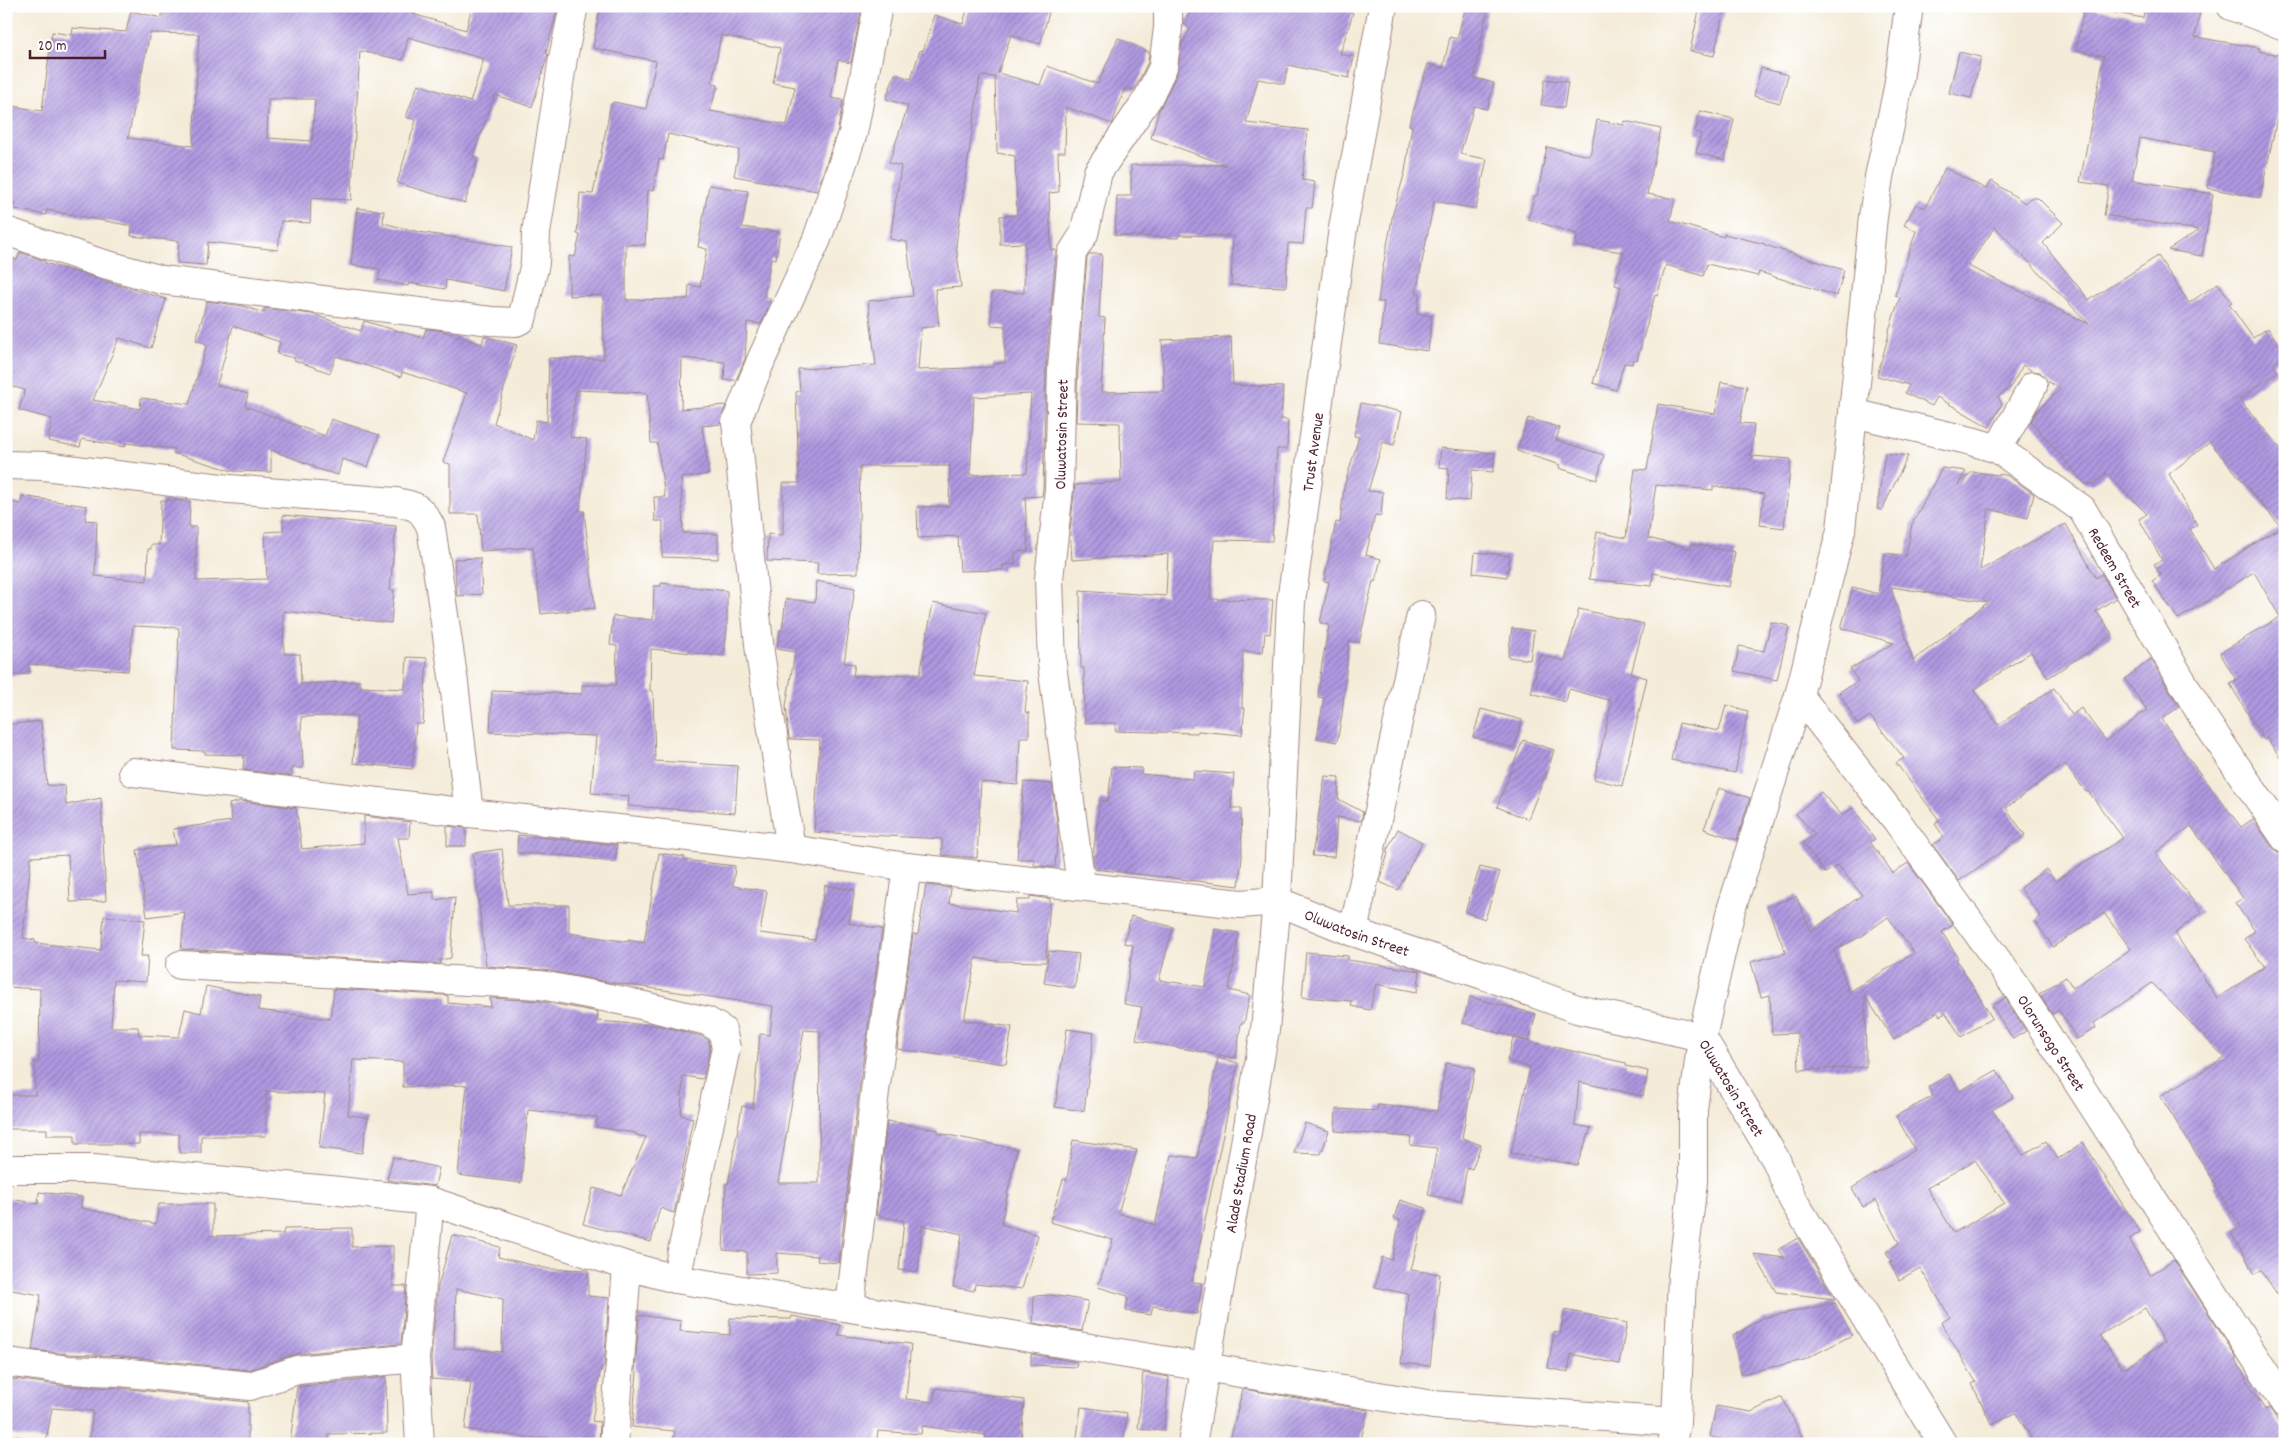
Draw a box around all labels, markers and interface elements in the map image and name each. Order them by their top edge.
scale bar [30,28,105,60]
text: 20 m [38,36,66,58]
street label: Oluwatosin Street [1050,379,1076,490]
street label: Trust Avenue [1298,411,1331,493]
street label: Redeem Street [2081,524,2146,613]
street label: Oluwatosin Street [1300,904,1412,964]
street label: Olorunsogo Street [2010,991,2090,1097]
street label: Oluwatosin Street [1692,1035,1769,1142]
street label: Alade Stadium Road [1220,1112,1264,1235]

